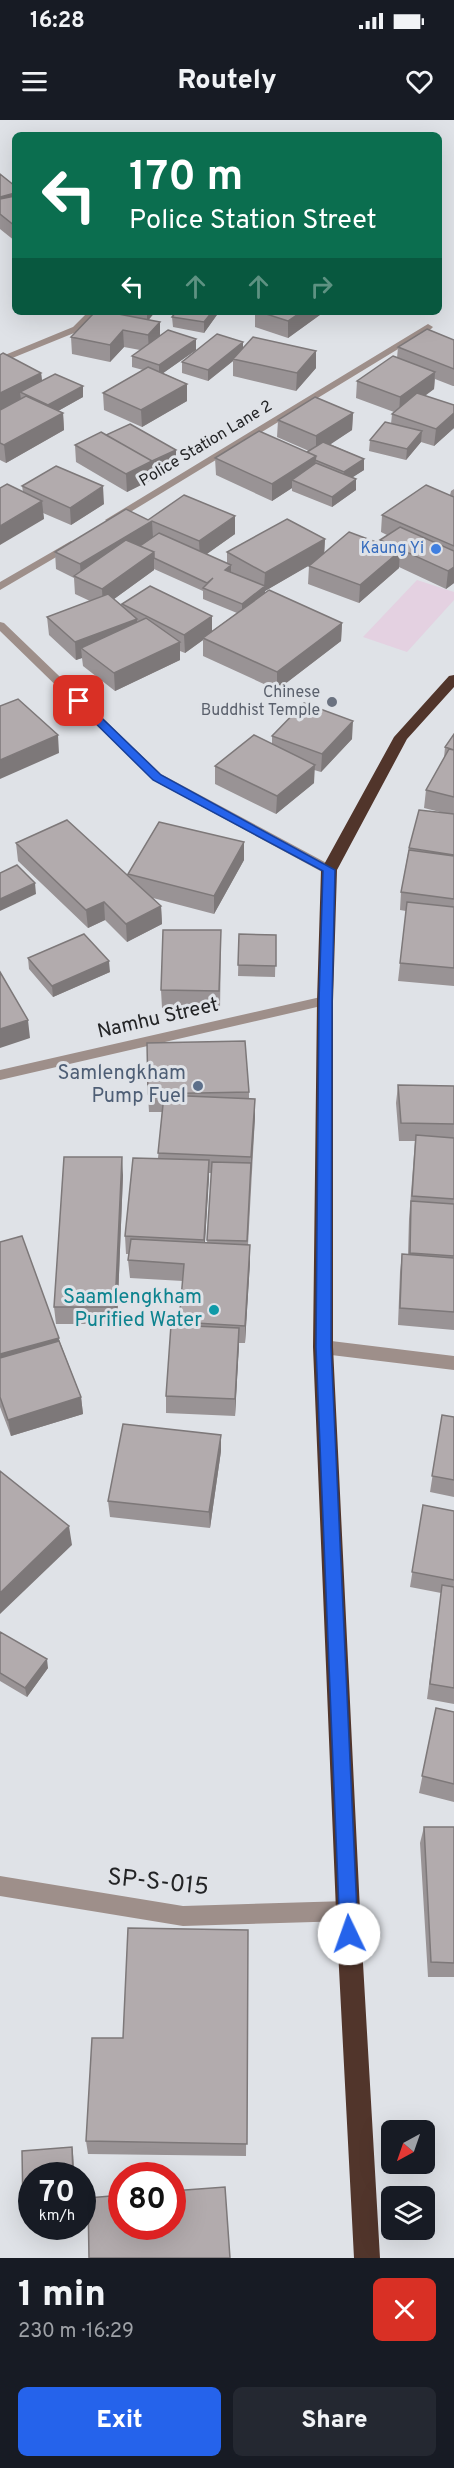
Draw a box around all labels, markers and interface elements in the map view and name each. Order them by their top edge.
text: 16:28 [30,8,85,35]
text: Routely [177,64,277,98]
icon: menu [18,65,51,98]
icon: heart [403,65,436,98]
text: 170 m [129,152,243,205]
icon: left [30,156,108,234]
text: Police Station Street [129,204,377,238]
icon: left [116,270,149,303]
icon: ahead [179,270,212,303]
icon: ahead [242,270,275,303]
icon: right [305,270,338,303]
street label: Police Station Lane 2 [136,396,276,492]
place label: Kaung Yi [360,539,424,559]
marker: Kaung Yi [429,542,443,556]
pin [53,675,104,726]
place label: Chinese Buddhist Temple [201,683,320,721]
icon: arrive [62,684,95,717]
marker: Chinese Buddhist Temple [325,695,339,709]
street label: Namhu Street [95,992,221,1046]
place label: Samlengkham Pump Fuel [58,1061,186,1110]
marker: Samlengkham Pump Fuel [191,1079,205,1093]
place label: Saamlengkham Purified Water [63,1285,202,1334]
marker: Saamlengkham Purified Water [207,1303,221,1317]
street label: SP-S-015 [106,1863,210,1903]
position arrow [317,1902,381,1966]
north arrow [381,2120,435,2174]
map controls [381,2120,435,2240]
speed limit sign: 80 [108,2162,186,2240]
text: 70 [39,2175,75,2212]
button: layers [381,2186,435,2240]
text: km/h [39,2207,75,2226]
text: 1 min [18,2273,106,2319]
button: close [373,2278,436,2341]
text: 230 m · 16:29 [18,2319,134,2345]
button: Exit [18,2387,221,2456]
button: Share [233,2387,436,2456]

